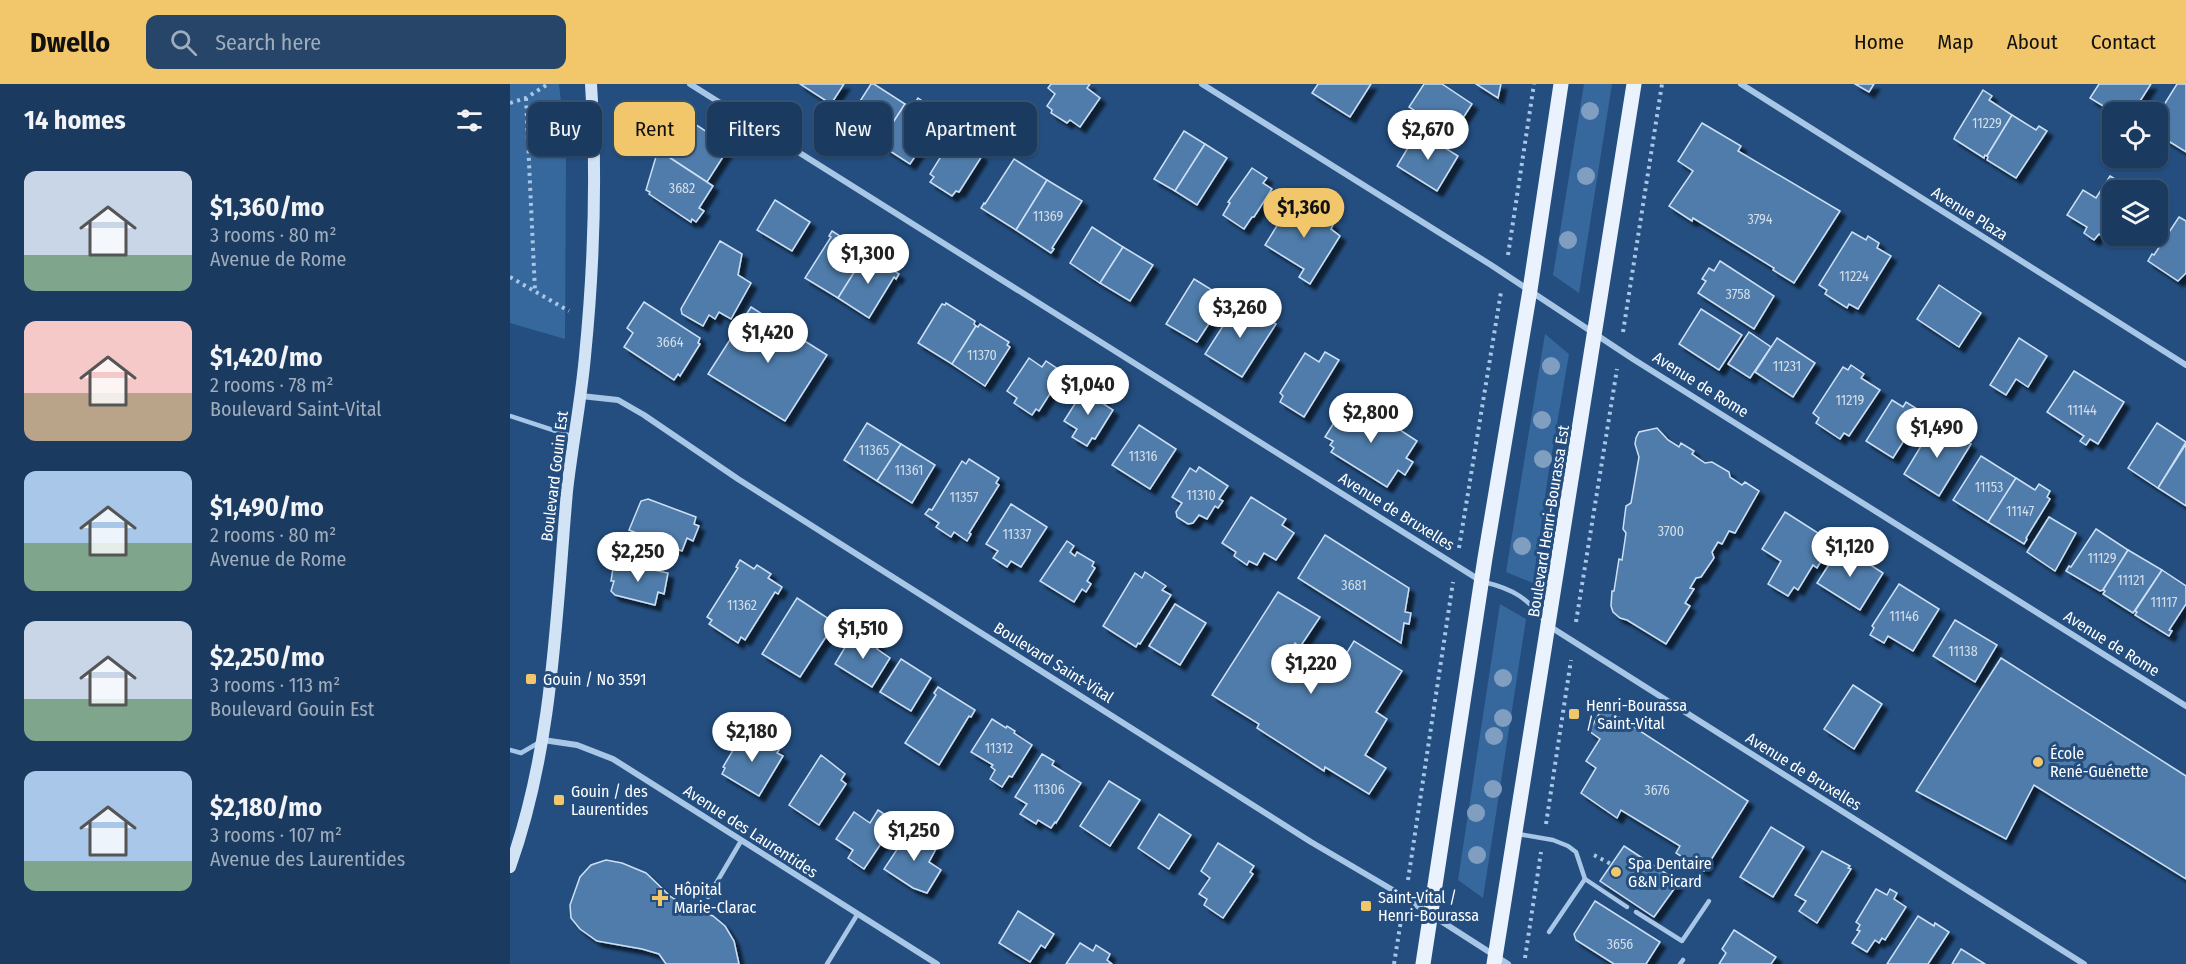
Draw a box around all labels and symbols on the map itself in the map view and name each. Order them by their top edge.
pin: $2,670 [1379,110,1477,161]
house number: 11229 [1972,115,2002,132]
house number: 3682 [669,180,695,197]
street label: Avenue Plaza [1928,183,2011,244]
pin: $1,360 [1255,188,1353,239]
house number: 11369 [1033,208,1063,225]
house number: 3794 [1747,211,1773,228]
pin: $1,300 [819,234,917,285]
house number: 11224 [1839,268,1869,285]
house number: 3758 [1725,286,1751,303]
pin: $3,260 [1191,288,1289,339]
pin: $1,420 [719,313,817,364]
house number: 3664 [657,334,684,351]
house number: 11370 [967,347,997,364]
street label: Avenue de Rome [1649,347,1752,421]
house number: 11231 [1773,358,1801,375]
pin: $1,040 [1039,365,1137,416]
house number: 11219 [1836,392,1865,409]
pin: $2,800 [1322,393,1420,444]
house number: 11144 [2067,402,2097,419]
pin: $1,490 [1888,408,1986,459]
street label: Boulevard Gouin Est [537,409,572,542]
street label: Boulevard Henri-Bourassa Est [1524,423,1573,618]
house number: 11365 [859,442,889,459]
house number: 11316 [1128,448,1158,465]
house number: 11361 [895,462,923,479]
street label: Avenue de Bruxelles [1335,468,1458,555]
house number: 11153 [1975,479,2003,496]
house number: 11310 [1186,487,1216,504]
house number: 11357 [950,489,979,506]
house number: 11147 [2006,503,2034,520]
house number: 3700 [1658,523,1684,540]
house number: 11337 [1003,526,1032,543]
pin: $1,120 [1801,527,1899,578]
pin: $2,250 [589,532,687,583]
house number: 11129 [2088,550,2117,567]
house number: 11121 [2117,572,2145,589]
house number: 3681 [1341,577,1367,594]
house number: 11117 [2151,594,2178,611]
house number: 11362 [727,597,757,614]
street label: Avenue de Rome [2060,606,2163,680]
house number: 11146 [1889,608,1919,625]
pin: $1,510 [814,609,912,660]
street label: Boulevard Saint-Vital [990,618,1117,707]
house number: 11138 [1948,643,1978,660]
pin: $1,220 [1262,644,1360,695]
place label: Gouin / No 3591 [543,670,646,689]
marker: Gouin / No 3591 [524,672,538,686]
place label: Henri-Bourassa / Saint-Vital [1586,696,1687,733]
marker: Henri-Bourassa / Saint-Vital [1567,707,1581,721]
pin: $2,180 [703,712,801,763]
street label: Avenue de Bruxelles [1742,728,1865,815]
house number: 11312 [985,740,1013,757]
place label: École René-Guénette [2050,744,2149,781]
marker: École René-Guénette [2031,755,2045,769]
street label: Avenue des Laurentides [680,781,822,882]
house number: 11306 [1033,781,1065,798]
place label: Gouin / des Laurentides [571,782,648,819]
house number: 3676 [1644,782,1670,799]
marker: Gouin / des Laurentides [552,793,566,807]
pin: $1,250 [865,811,963,862]
place label: Spa Dentaire G&N Picard [1628,854,1712,891]
marker: Spa Dentaire G&N Picard [1609,865,1623,879]
place label: Hôpital Marie-Clarac [674,880,757,917]
place label: Saint-Vital / Henri-Bourassa [1378,888,1479,925]
marker: Hôpital Marie-Clarac [651,889,669,907]
marker: Saint-Vital / Henri-Bourassa [1359,899,1373,913]
house number: 3656 [1607,936,1633,953]

